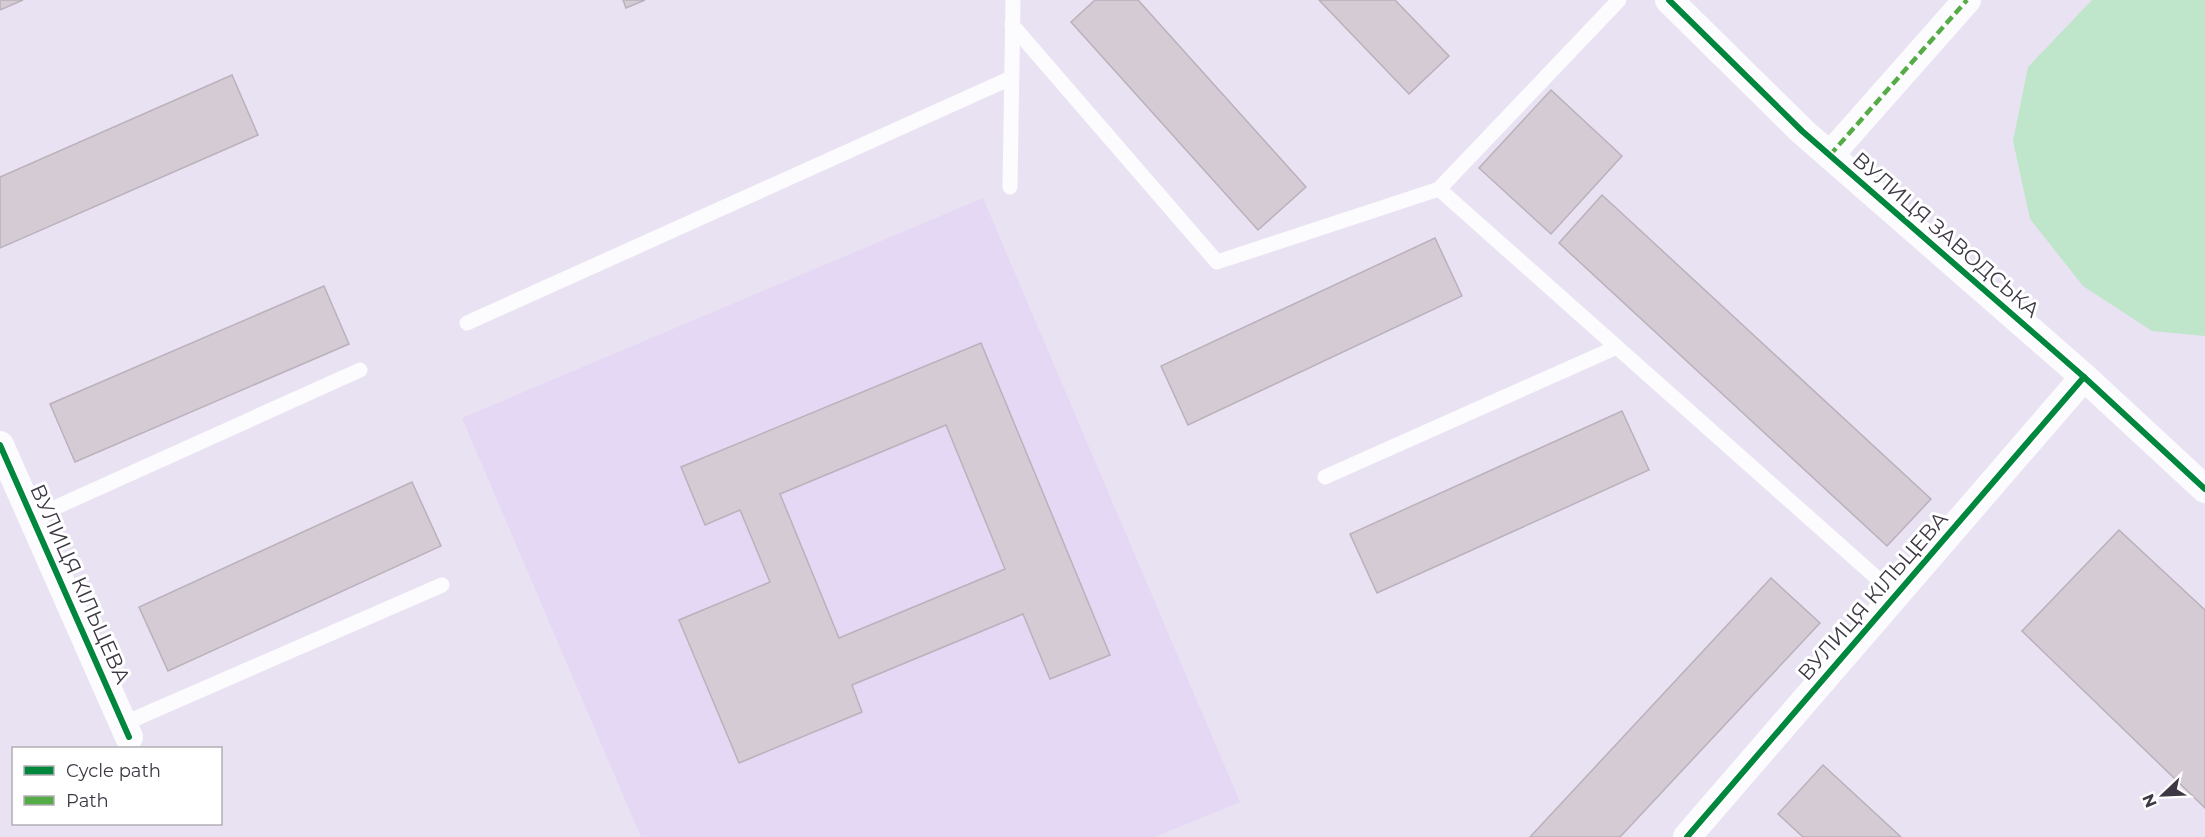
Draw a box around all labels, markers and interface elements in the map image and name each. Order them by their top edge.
street label: ВУЛИЦЯ ЗАВОДСЬКА [1848,147,2045,323]
street label: ВУЛИЦЯ КІЛЬЦЕВА [25,480,136,688]
street label: ВУЛИЦЯ КІЛЬЦЕВА [1792,506,1953,685]
legend [12,747,222,825]
text: Cycle path [66,760,161,782]
north arrow [2133,765,2193,825]
text: Path [66,790,109,812]
text: N [2138,791,2161,810]

